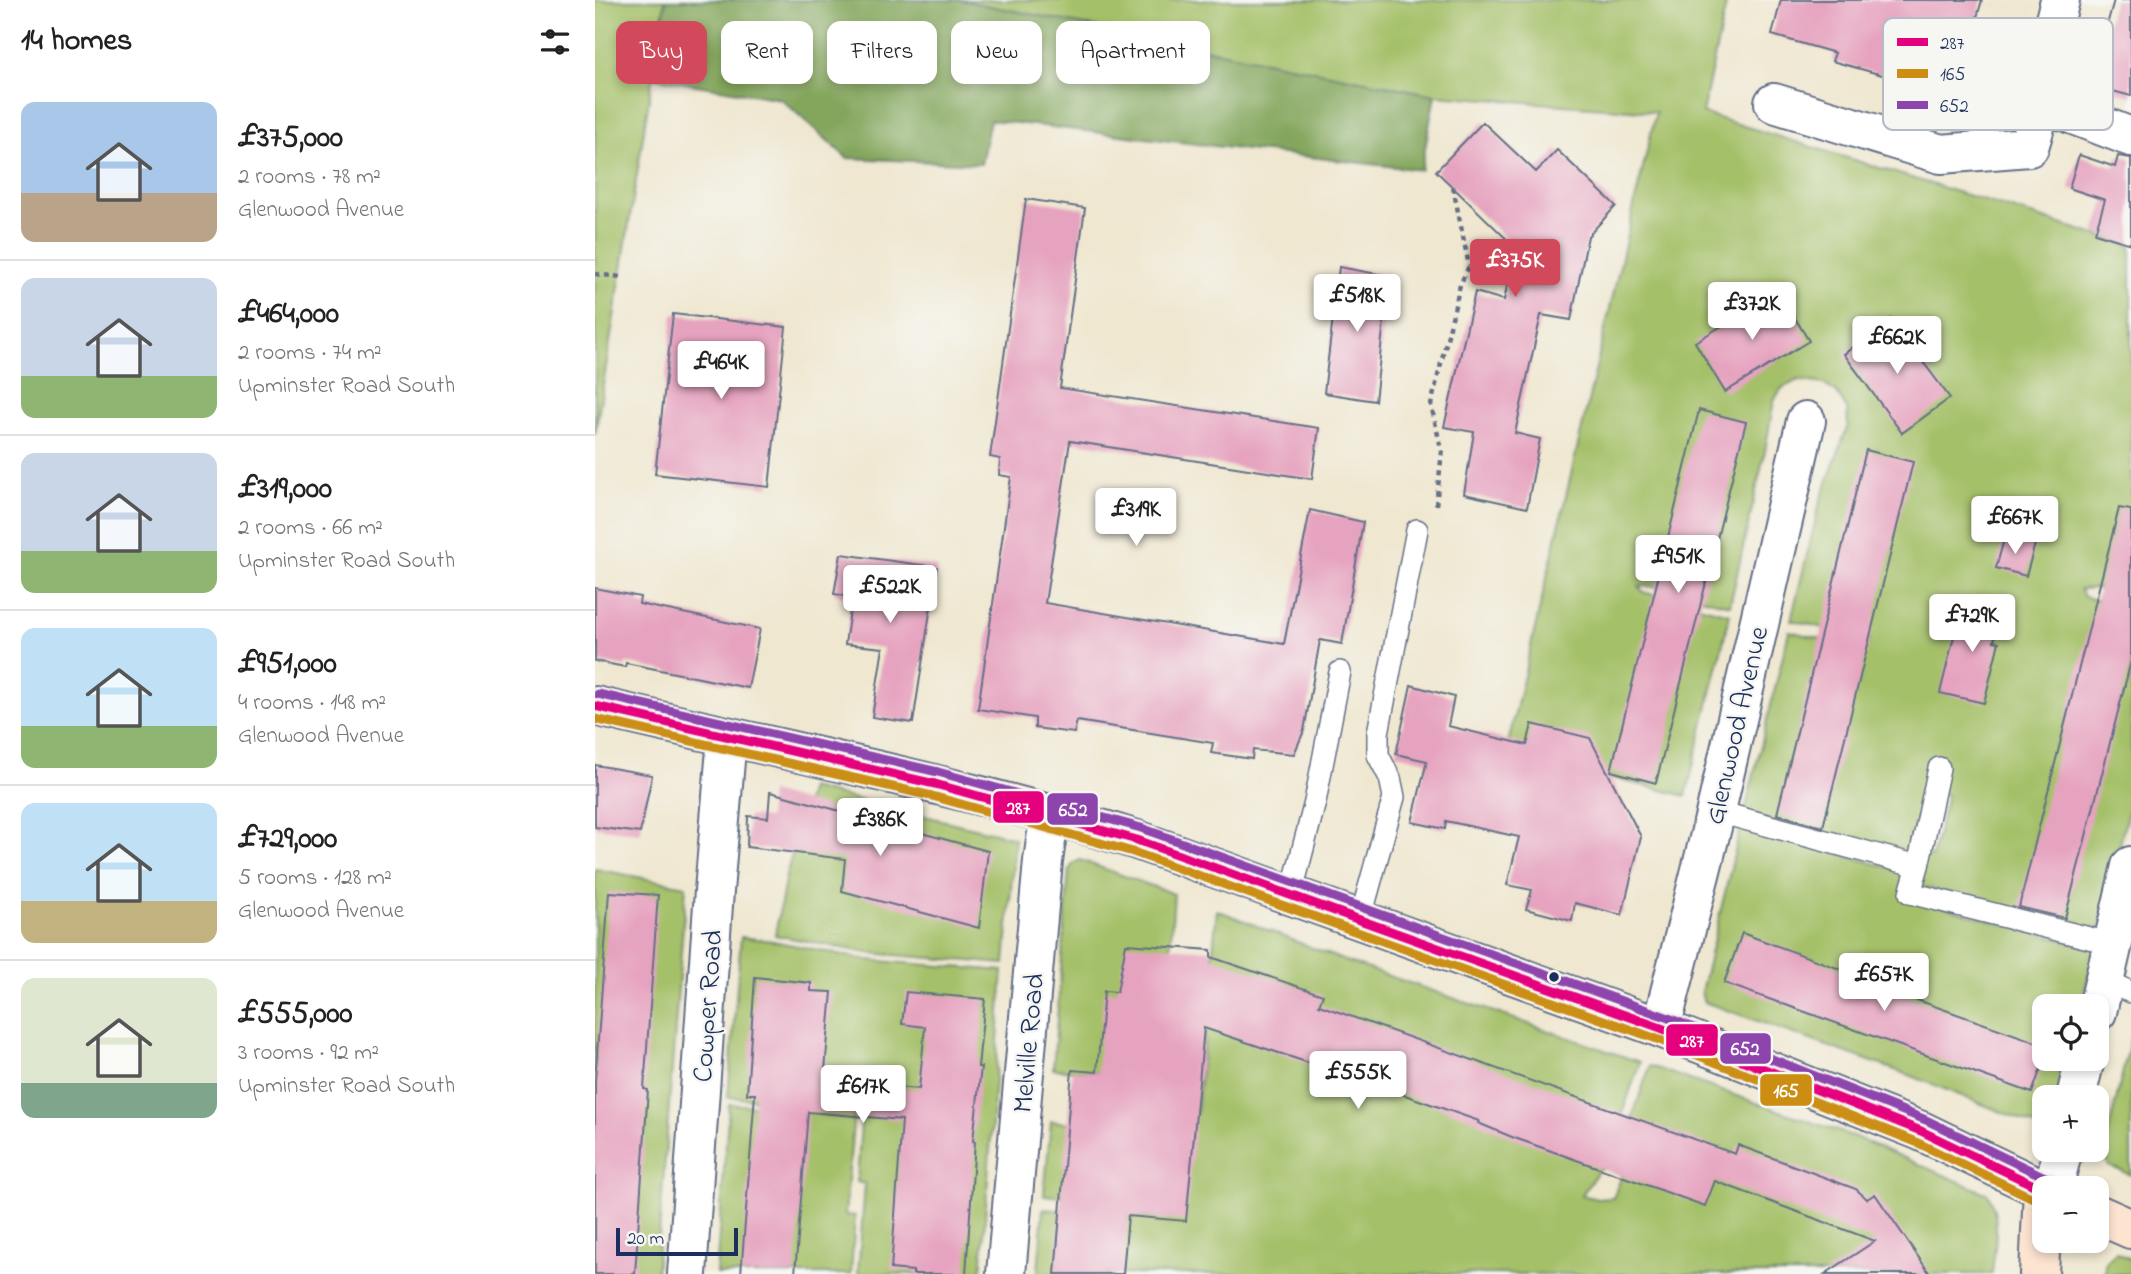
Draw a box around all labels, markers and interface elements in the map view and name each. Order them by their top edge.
legend [1883,18,2113,130]
text: 14 homes [21,20,132,64]
chip: Buy [616,21,707,84]
chip: Rent [721,21,813,84]
chip: Filters [827,21,937,84]
chip: New [951,21,1042,84]
chip: Apartment [1056,21,1210,84]
icon: filters [536,23,574,61]
text: 287 [1940,31,1965,58]
text: 165 [1940,62,1965,89]
text: 652 [1940,94,1969,121]
text: £375,000 [238,117,343,161]
icon: home [77,130,161,214]
text: 2 rooms · 78 m² [238,161,381,194]
text: Glenwood Avenue [238,194,404,227]
pin: £375K [1466,240,1564,299]
text: £375K [1486,245,1544,278]
pin: £518K [1308,274,1406,334]
text: £518K [1330,280,1384,313]
pin: £372K [1703,282,1801,342]
text: £372K [1724,288,1780,321]
text: £464,000 [238,293,339,337]
icon: home [77,306,161,390]
pin: £662K [1848,316,1946,376]
text: £662K [1868,322,1926,355]
text: 2 rooms · 74 m² [238,337,382,370]
pin: £464K [672,342,770,401]
text: £464K [694,347,748,380]
text: Upminster Road South [238,370,455,403]
text: £319,000 [238,468,332,512]
icon: home [77,481,161,565]
pin: £319K [1087,489,1185,548]
text: £319K [1111,494,1161,527]
pin: £667K [1966,496,2064,556]
text: £667K [1987,502,2043,535]
text: 2 rooms · 66 m² [238,512,383,545]
pin: £951K [1629,536,1727,595]
text: £951K [1651,541,1705,574]
text: Upminster Road South [238,545,455,578]
pin: £522K [841,566,939,625]
text: £522K [859,571,921,604]
pin: £729K [1923,594,2021,654]
text: £729K [1945,600,1999,633]
street label: Glenwood Avenue [1696,622,1781,829]
text: £951,000 [238,643,337,687]
icon: home [77,656,161,740]
text: 4 rooms · 148 m² [238,687,386,720]
text: Glenwood Avenue [238,720,404,753]
line badge: 287 [992,790,1045,824]
line badge: 652 [1046,792,1099,826]
text: 287 [1005,796,1030,823]
pin: £386K [831,798,929,858]
text: 652 [1059,798,1088,825]
text: £386K [853,804,907,837]
text: £729,000 [238,818,337,862]
icon: home [77,831,161,915]
text: 5 rooms · 128 m² [238,862,392,895]
text: Glenwood Avenue [238,895,404,928]
street label: Cowper Road [684,928,735,1084]
pin: £657K [1835,954,1933,1013]
text: £657K [1855,959,1913,992]
unlabelled marker [1547,970,1561,984]
street label: Melville Road [1004,972,1057,1115]
text: £555,000 [238,993,352,1037]
map controls [2032,994,2109,1253]
button: locate [2032,994,2109,1071]
icon: home [77,1006,161,1090]
line badge: 287 [1665,1023,1719,1057]
text: 287 [1679,1029,1704,1056]
line badge: 652 [1719,1032,1772,1065]
text: 3 rooms · 92 m² [238,1037,379,1070]
text: 652 [1731,1037,1760,1064]
pin: £555K [1309,1052,1407,1111]
text: £555K [1325,1057,1391,1090]
pin: £617K [814,1066,912,1125]
text: Upminster Road South [238,1070,455,1103]
text: £617K [837,1071,889,1104]
line badge: 165 [1759,1073,1813,1107]
text: 165 [1773,1079,1799,1106]
button: + [2032,1085,2109,1162]
button: − [2032,1176,2109,1253]
scale bar [616,1225,739,1257]
text: 20 m [627,1226,664,1253]

